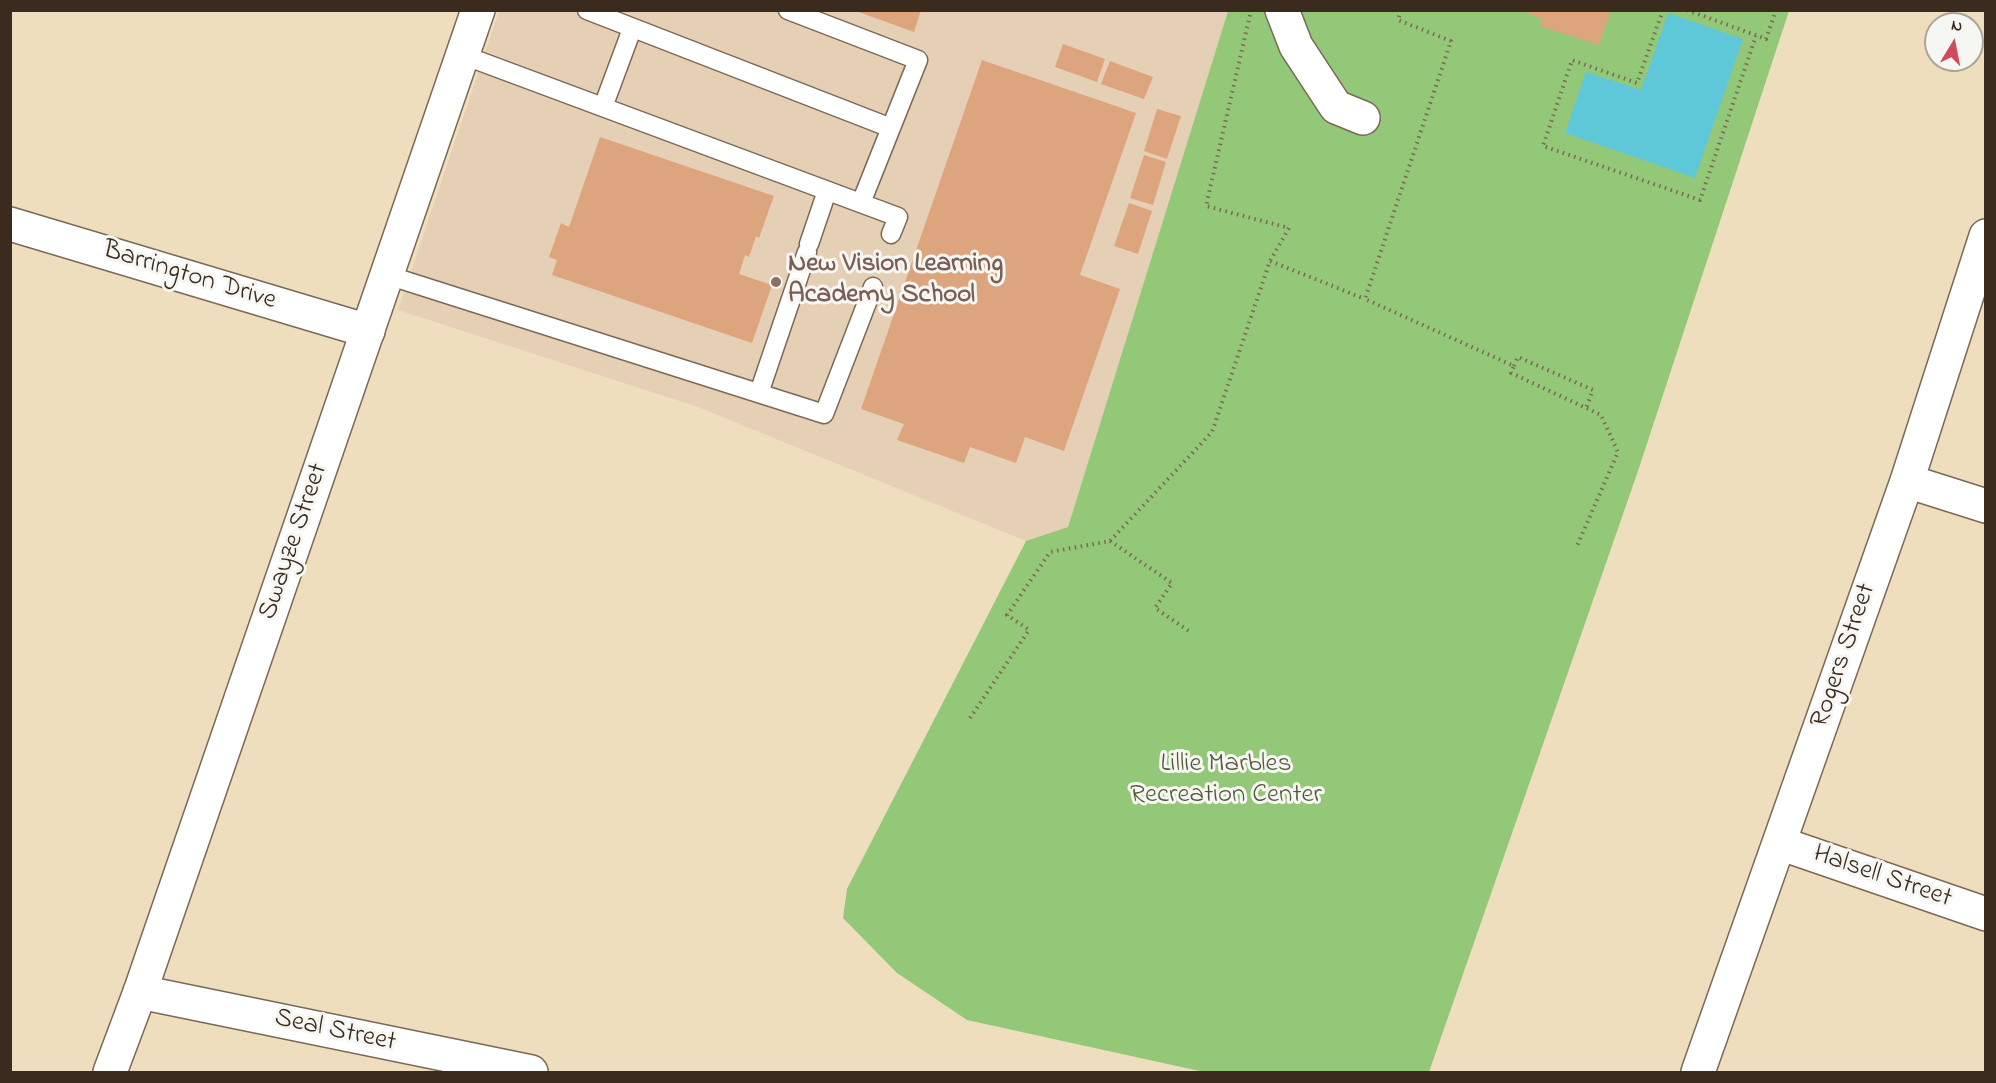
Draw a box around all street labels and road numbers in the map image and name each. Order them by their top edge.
street label: Barrington Drive [99,235,279,319]
street label: Swayze Street [253,460,337,624]
street label: Rogers Street [1805,580,1885,732]
street label: Halsell Street [1808,839,1956,917]
street label: Seal Street [271,1003,399,1061]

